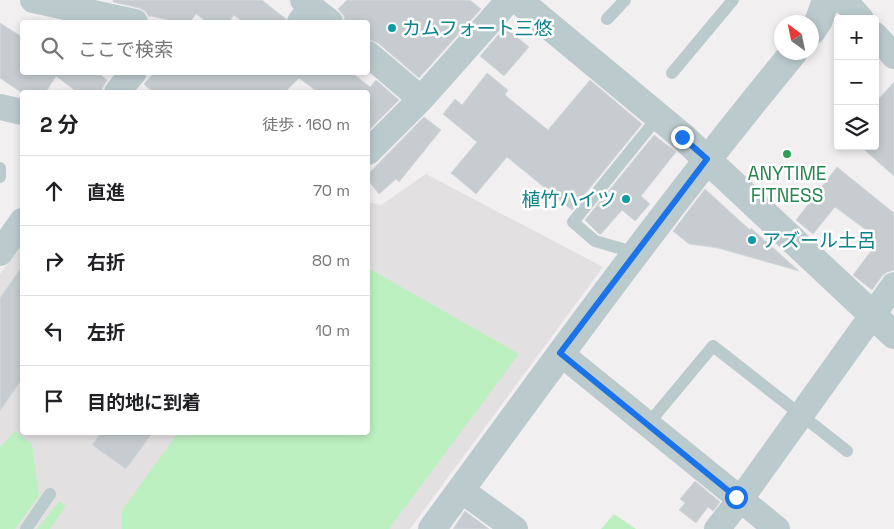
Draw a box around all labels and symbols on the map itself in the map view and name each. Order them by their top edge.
north arrow [774,15,819,60]
place label: カムフォート三悠 [402,16,553,41]
marker: カムフォート三悠 [386,22,398,34]
route end [671,126,694,149]
marker: ANYTIME FITNESS [781,148,793,160]
place label: ANYTIME FITNESS [747,161,827,208]
place label: 植竹ハイツ [521,187,616,212]
marker: 植竹ハイツ [620,193,632,205]
place label: アズール土呂 [762,228,876,253]
marker: アズール土呂 [746,234,758,246]
route start [725,486,748,509]

